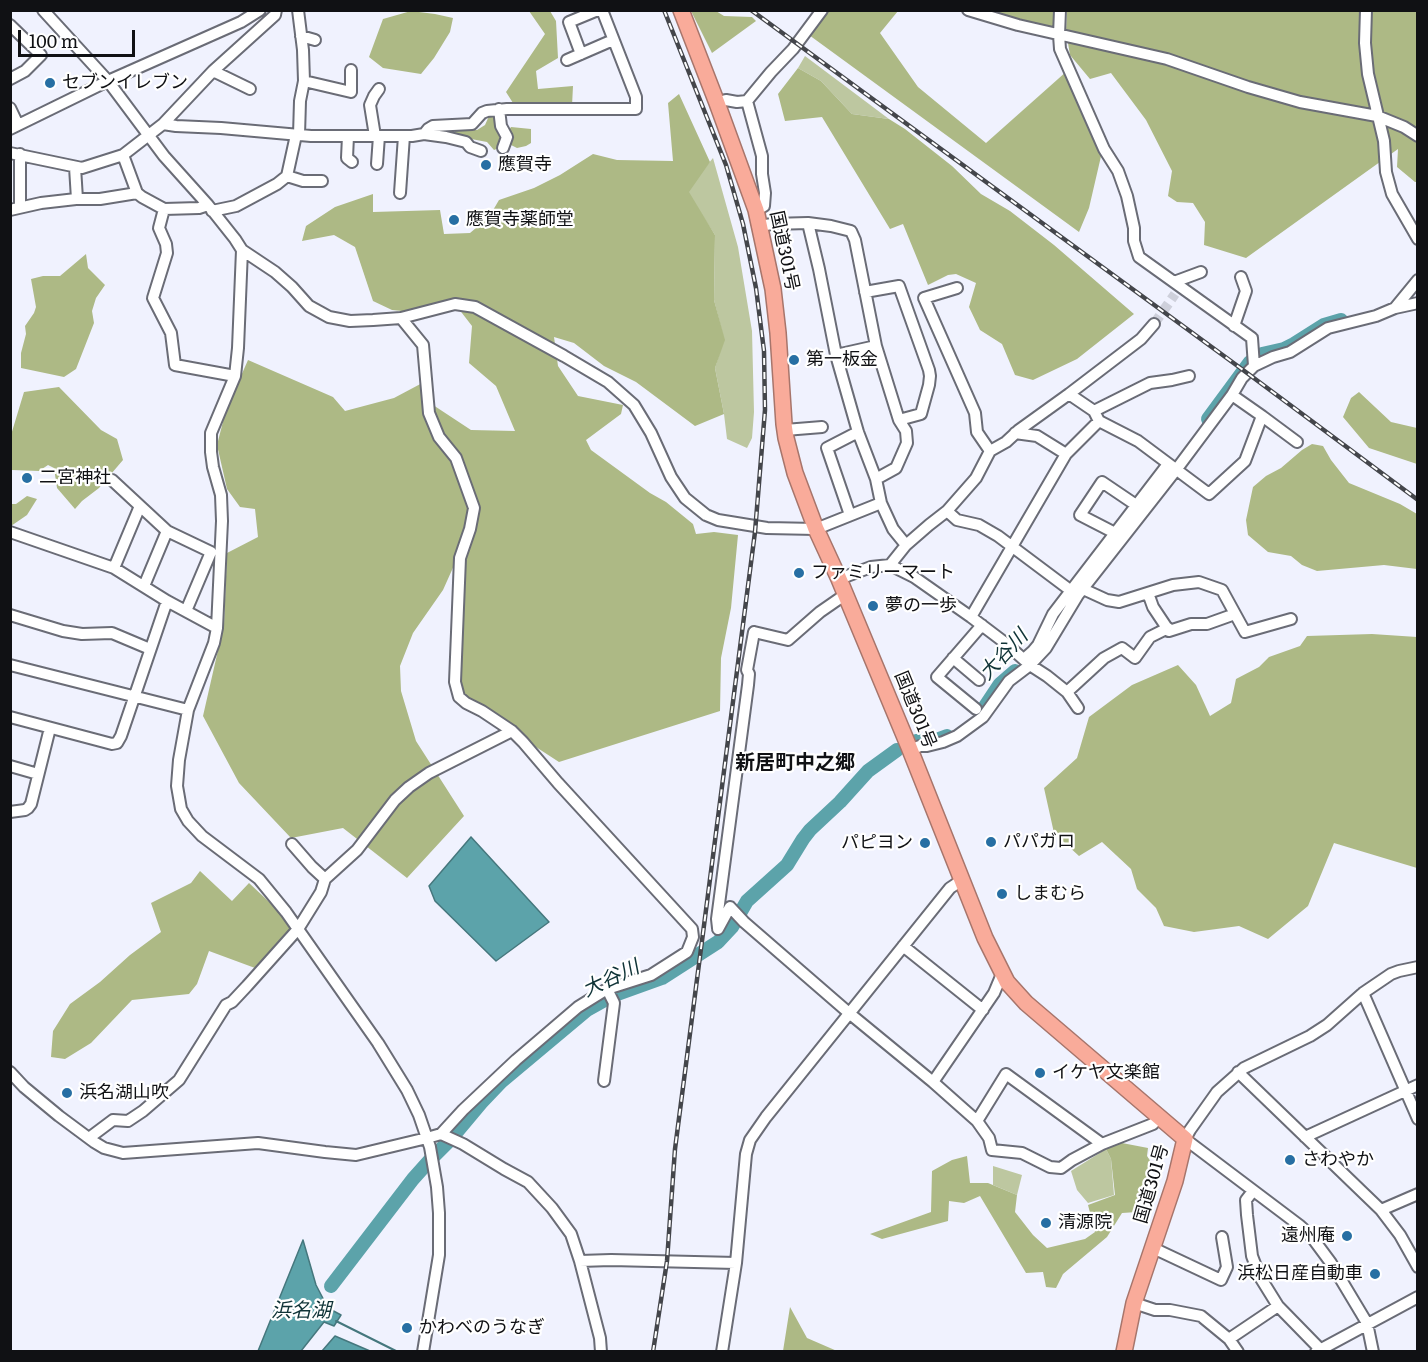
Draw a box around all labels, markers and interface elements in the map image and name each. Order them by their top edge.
scale bar [21,18,138,56]
text: 100 m [29,27,78,54]
place label: セブンイレブン [62,72,188,94]
marker: セブンイレブン [43,76,57,90]
place label: 應賀寺 [498,154,552,176]
marker: 應賀寺 [479,158,493,172]
place label: 應賀寺薬師堂 [466,209,574,231]
street label: 国道301号 [765,209,803,293]
marker: 應賀寺薬師堂 [447,213,461,227]
place label: 第一板金 [806,349,878,371]
marker: 第一板金 [787,353,801,367]
place label: 二宮神社 [39,467,111,489]
marker: 二宮神社 [20,471,34,485]
place label: ファミリーマート [811,562,955,584]
marker: ファミリーマート [792,566,806,580]
place label: 夢の一歩 [885,595,957,617]
marker: 夢の一歩 [866,599,880,613]
water label: 大谷川 [975,625,1033,685]
street label: 国道301号 [890,668,940,752]
district label: 新居町中之郷 [735,751,855,775]
place label: パパガロ [1003,831,1075,853]
place label: パピヨン [841,832,913,854]
marker: パパガロ [984,835,998,849]
marker: パピヨン [918,836,932,850]
place label: しまむら [1014,883,1086,905]
marker: しまむら [995,887,1009,901]
water label: 大谷川 [579,955,643,1003]
place label: イケヤ文楽館 [1052,1062,1160,1084]
marker: イケヤ文楽館 [1033,1066,1047,1080]
place label: 浜名湖山吹 [79,1082,169,1104]
marker: 浜名湖山吹 [60,1086,74,1100]
street label: 国道301号 [1130,1142,1174,1226]
place label: さわやか [1302,1149,1374,1171]
marker: さわやか [1283,1153,1297,1167]
place label: 清源院 [1058,1212,1112,1234]
marker: 清源院 [1039,1216,1053,1230]
place label: 遠州庵 [1281,1225,1335,1247]
marker: 遠州庵 [1340,1229,1354,1243]
place label: 浜松日産自動車 [1237,1263,1363,1285]
marker: 浜松日産自動車 [1368,1267,1382,1281]
water label: 浜名湖 [271,1299,331,1323]
place label: かわべのうなぎ [419,1317,545,1339]
marker: かわべのうなぎ [400,1321,414,1335]

